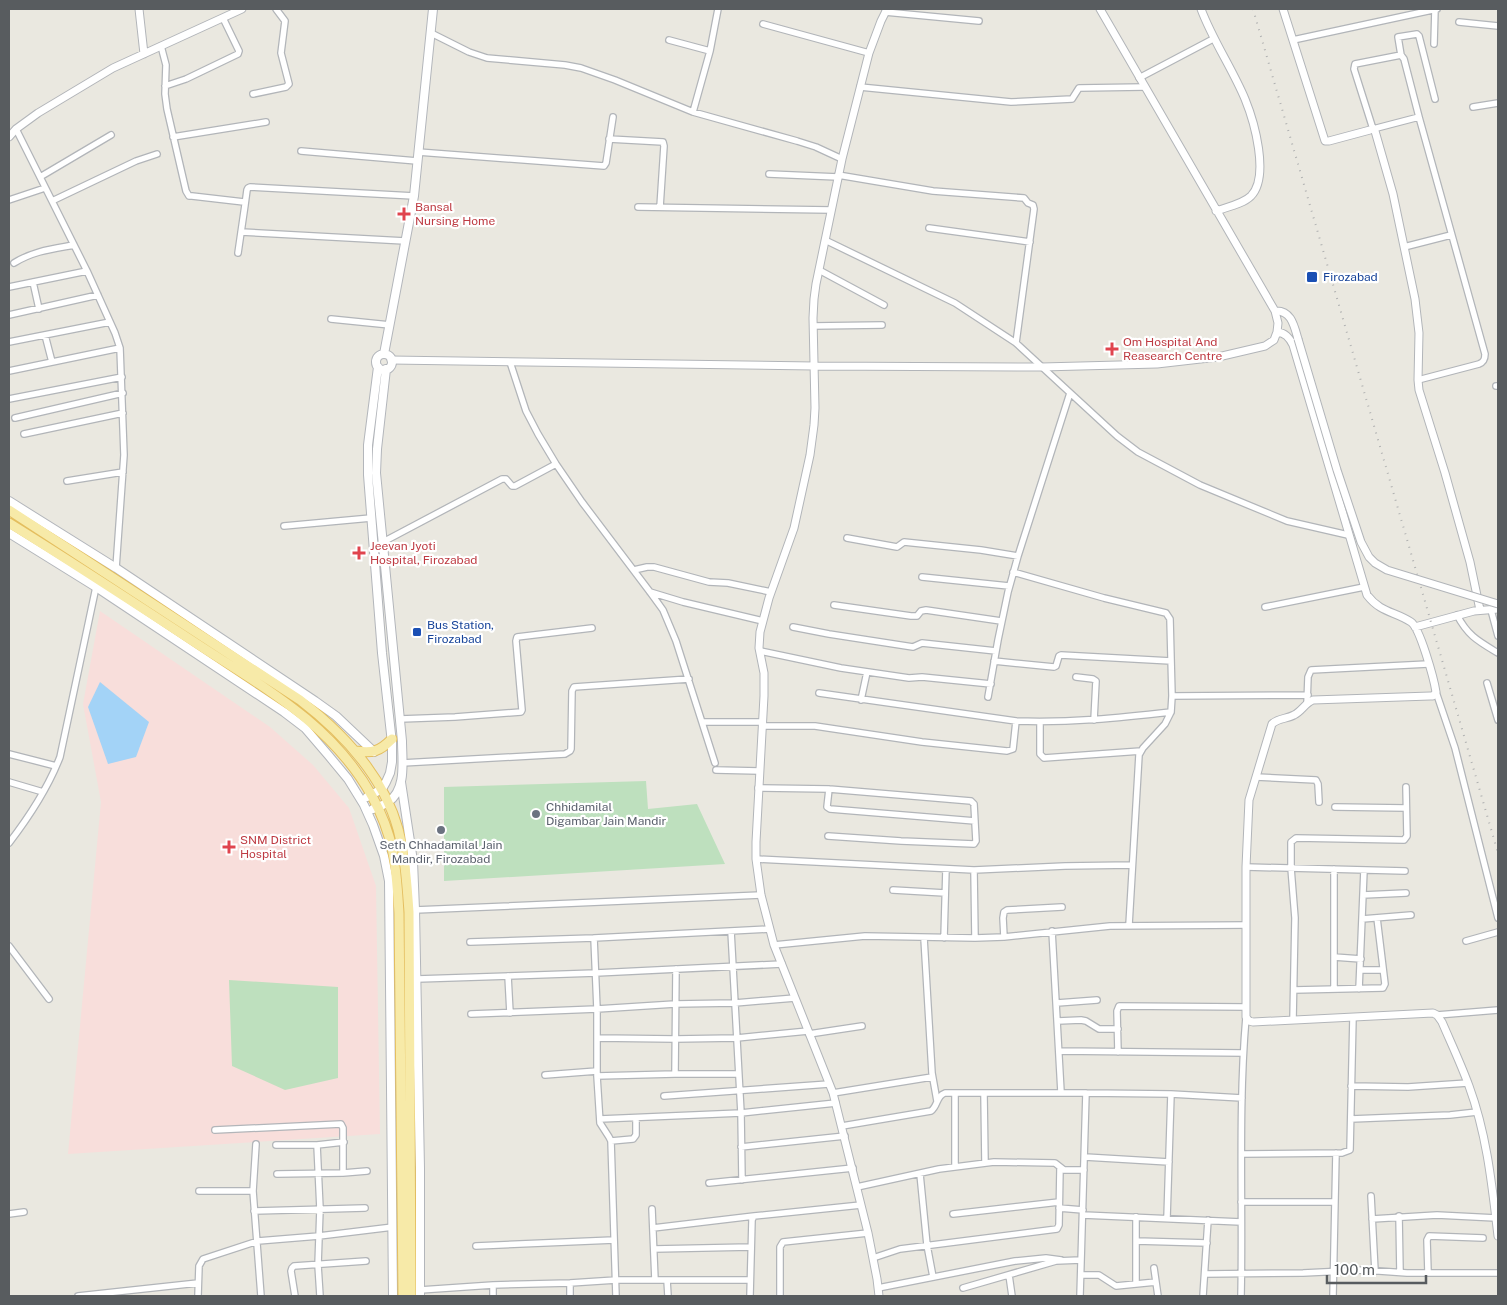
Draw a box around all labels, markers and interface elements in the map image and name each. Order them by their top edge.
place label: Bansal Nursing Home [415,200,495,228]
marker: Bansal Nursing Home [397,207,411,221]
marker: Firozabad [1305,270,1319,284]
place label: Firozabad [1323,270,1378,284]
place label: Om Hospital And Reasearch Centre [1123,335,1222,363]
marker: Om Hospital And Reasearch Centre [1105,342,1119,356]
place label: Jeevan Jyoti Hospital, Firozabad [370,539,478,567]
marker: Jeevan Jyoti Hospital, Firozabad [352,546,366,560]
place label: Bus Station, Firozabad [427,618,494,646]
marker: Bus Station, Firozabad [411,626,423,638]
place label: Chhidamilal Digambar Jain Mandir [546,800,667,828]
marker: Chhidamilal Digambar Jain Mandir [530,808,542,820]
marker: Seth Chhadamilal Jain Mandir, Firozabad [435,824,447,836]
place label: SNM District Hospital [240,833,311,861]
place label: Seth Chhadamilal Jain Mandir, Firozabad [379,838,503,866]
marker: SNM District Hospital [222,840,236,854]
scale bar [1327,1252,1426,1284]
text: 100 m [1334,1261,1375,1278]

